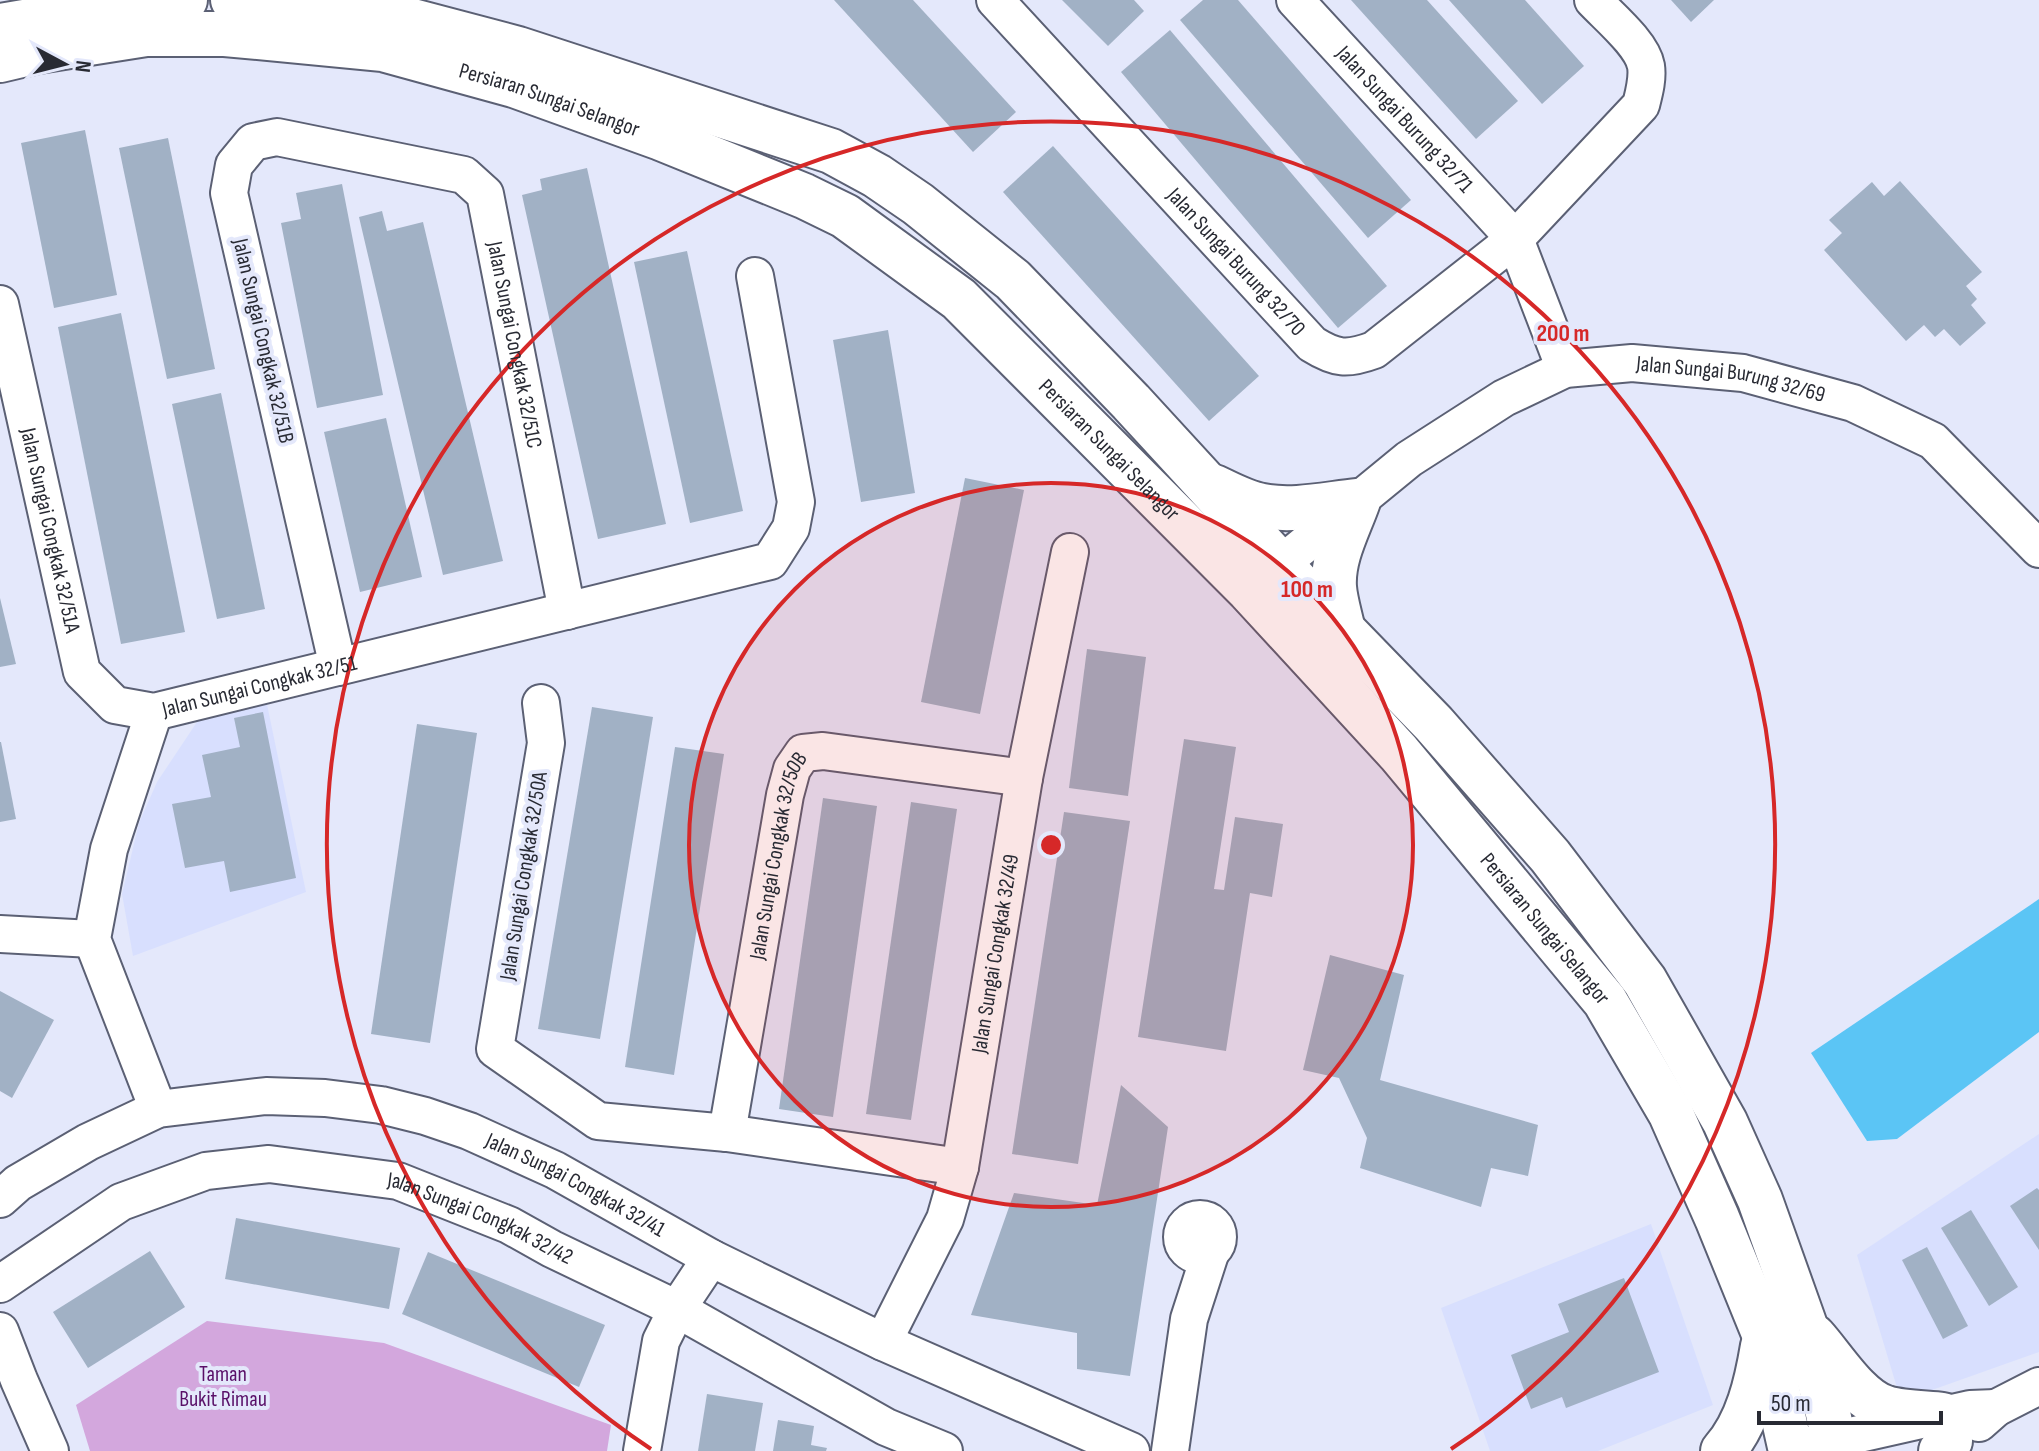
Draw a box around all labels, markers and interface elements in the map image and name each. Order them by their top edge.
north arrow [24,24,104,104]
street label: Jalan Sungai Burung 32/71 [1330,39,1479,198]
street label: Persiaran Sungai Selangor [456,57,643,143]
text: N [68,59,96,74]
street label: Jalan Sungai Burung 32/70 [1161,181,1311,342]
street label: Jalan Sungai Congkak 32/51B [226,235,300,446]
street label: Jalan Sungai Congkak 32/51C [481,238,548,451]
text: 200 m [1536,319,1590,348]
street label: Jalan Sungai Burung 32/69 [1634,350,1828,408]
street label: Persiaran Sungai Selangor [1033,373,1186,526]
street label: Jalan Sungai Congkak 32/51A [14,424,87,636]
text: 100 m [1281,575,1333,604]
street label: Jalan Sungai Congkak 32/51 [159,649,360,723]
street label: Jalan Sungai Congkak 32/50B [743,747,813,962]
street label: Jalan Sungai Congkak 32/50A [494,769,554,983]
centre of rings [1037,831,1065,859]
street label: Persiaran Sungai Selangor [1474,847,1616,1010]
street label: Jalan Sungai Congkak 32/49 [965,852,1025,1056]
street label: Jalan Sungai Congkak 32/41 [481,1126,670,1243]
street label: Jalan Sungai Congkak 32/42 [385,1166,577,1270]
park label: Taman Bukit Rimau [179,1361,267,1413]
scale bar [1759,1375,1941,1425]
text: 50 m [1771,1389,1811,1418]

